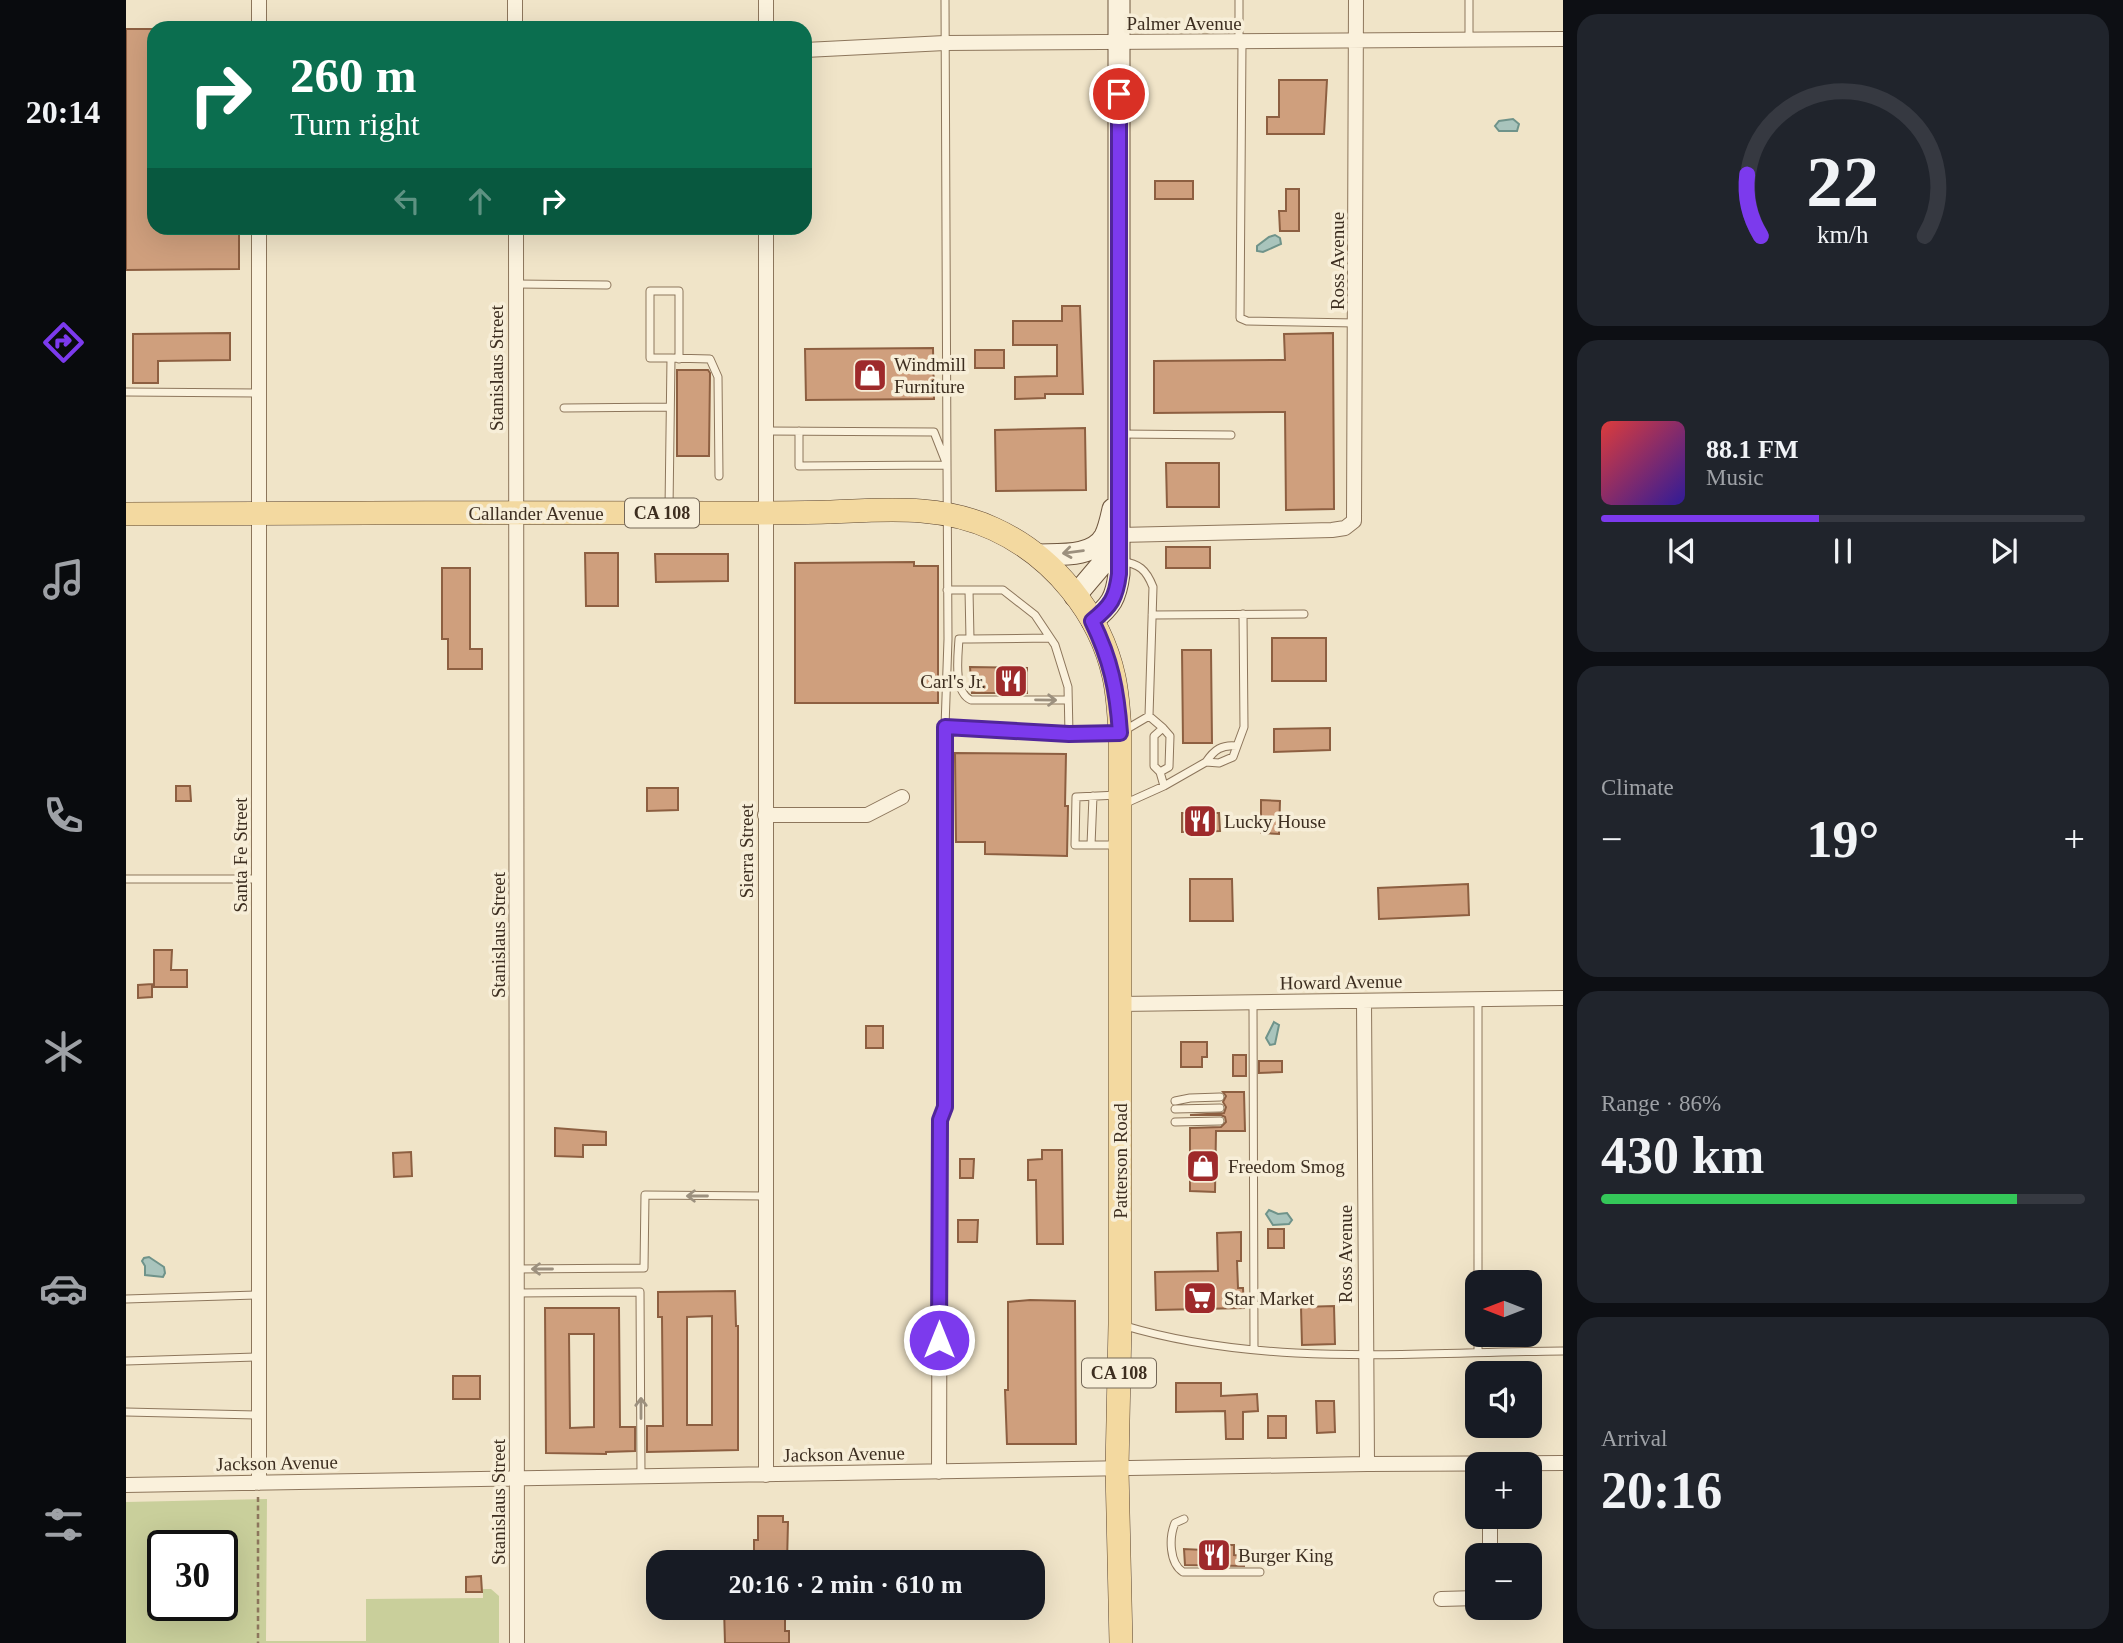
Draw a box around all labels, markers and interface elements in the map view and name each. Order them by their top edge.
street label: Palmer Avenue [1126,13,1242,34]
text: 260 m [290,48,417,103]
icon: right [175,49,266,140]
pin [1089,64,1149,124]
icon: arrive [1100,75,1138,113]
text: 20:14 [26,94,100,130]
text: Turn right [290,106,420,142]
text: 22 [1807,141,1879,222]
icon: left [388,182,426,220]
icon: ahead [461,182,499,220]
icon: right [534,182,572,220]
street label: Ross Avenue [1327,212,1348,310]
text: km/h [1817,221,1869,248]
street label: Stanislaus Street [486,304,507,431]
icon: directions [39,318,88,367]
place label: Windmill Furniture [894,354,966,397]
shop icon: Windmill Furniture [851,356,889,394]
text: 88.1 FM [1706,435,1798,464]
text: Music [1706,465,1764,490]
road number: CA 108 [625,499,699,528]
street label: Callander Avenue [468,503,604,524]
icon: previous [1663,532,1701,570]
icon: pause [1824,532,1862,570]
icon: next [1985,532,2023,570]
one-way arrow [1062,546,1085,559]
icon: music [39,555,88,604]
restaurant icon: Carl's Jr. [992,662,1030,700]
place label: Carl's Jr. [920,671,986,692]
one-way arrow [1035,693,1058,706]
text: Climate [1601,775,1674,800]
icon: phone [39,791,88,840]
street label: Santa Fe Street [230,797,251,913]
restaurant icon: Lucky House [1181,802,1219,840]
street label: Sierra Street [736,803,757,898]
place label: Lucky House [1224,811,1326,832]
text: 19° [1807,811,1879,868]
text: − [1601,818,1622,860]
text: + [2064,818,2085,860]
street label: Stanislaus Street [488,871,509,998]
street label: Howard Avenue [1280,970,1402,994]
icon: climate [39,1027,88,1076]
text: Range · 86% [1601,1091,1721,1116]
street label: Patterson Road [1110,1103,1131,1219]
text: 430 km [1601,1127,1764,1184]
shop icon: Freedom Smog [1184,1147,1222,1185]
place label: Freedom Smog [1228,1156,1345,1177]
one-way arrow [686,1189,709,1203]
street label: Ross Avenue [1335,1205,1356,1303]
one-way arrow [530,1262,553,1276]
icon: car [39,1264,88,1313]
north arrow [1465,1270,1542,1348]
map controls [1465,1270,1542,1620]
supermarket icon: Star Market [1181,1279,1219,1317]
place label: Star Market [1224,1288,1315,1309]
position arrow [902,1303,976,1377]
road number: CA 108 [1082,1358,1156,1388]
button: sound [1465,1361,1542,1438]
one-way arrow [634,1396,648,1419]
text: Arrival [1601,1426,1667,1451]
street label: Stanislaus Street [488,1438,509,1565]
street label: Jackson Avenue [783,1442,905,1466]
street label: Jackson Avenue [216,1451,338,1475]
button: + [1465,1452,1542,1529]
text: 20:16 [1601,1462,1722,1519]
icon: filters [39,1500,88,1549]
speed limit sign: 30 [147,1530,238,1621]
restaurant icon: Burger King [1195,1536,1233,1574]
button: − [1465,1543,1542,1620]
place label: Burger King [1238,1545,1334,1566]
text: 20:16 · 2 min · 610 m [729,1570,963,1599]

